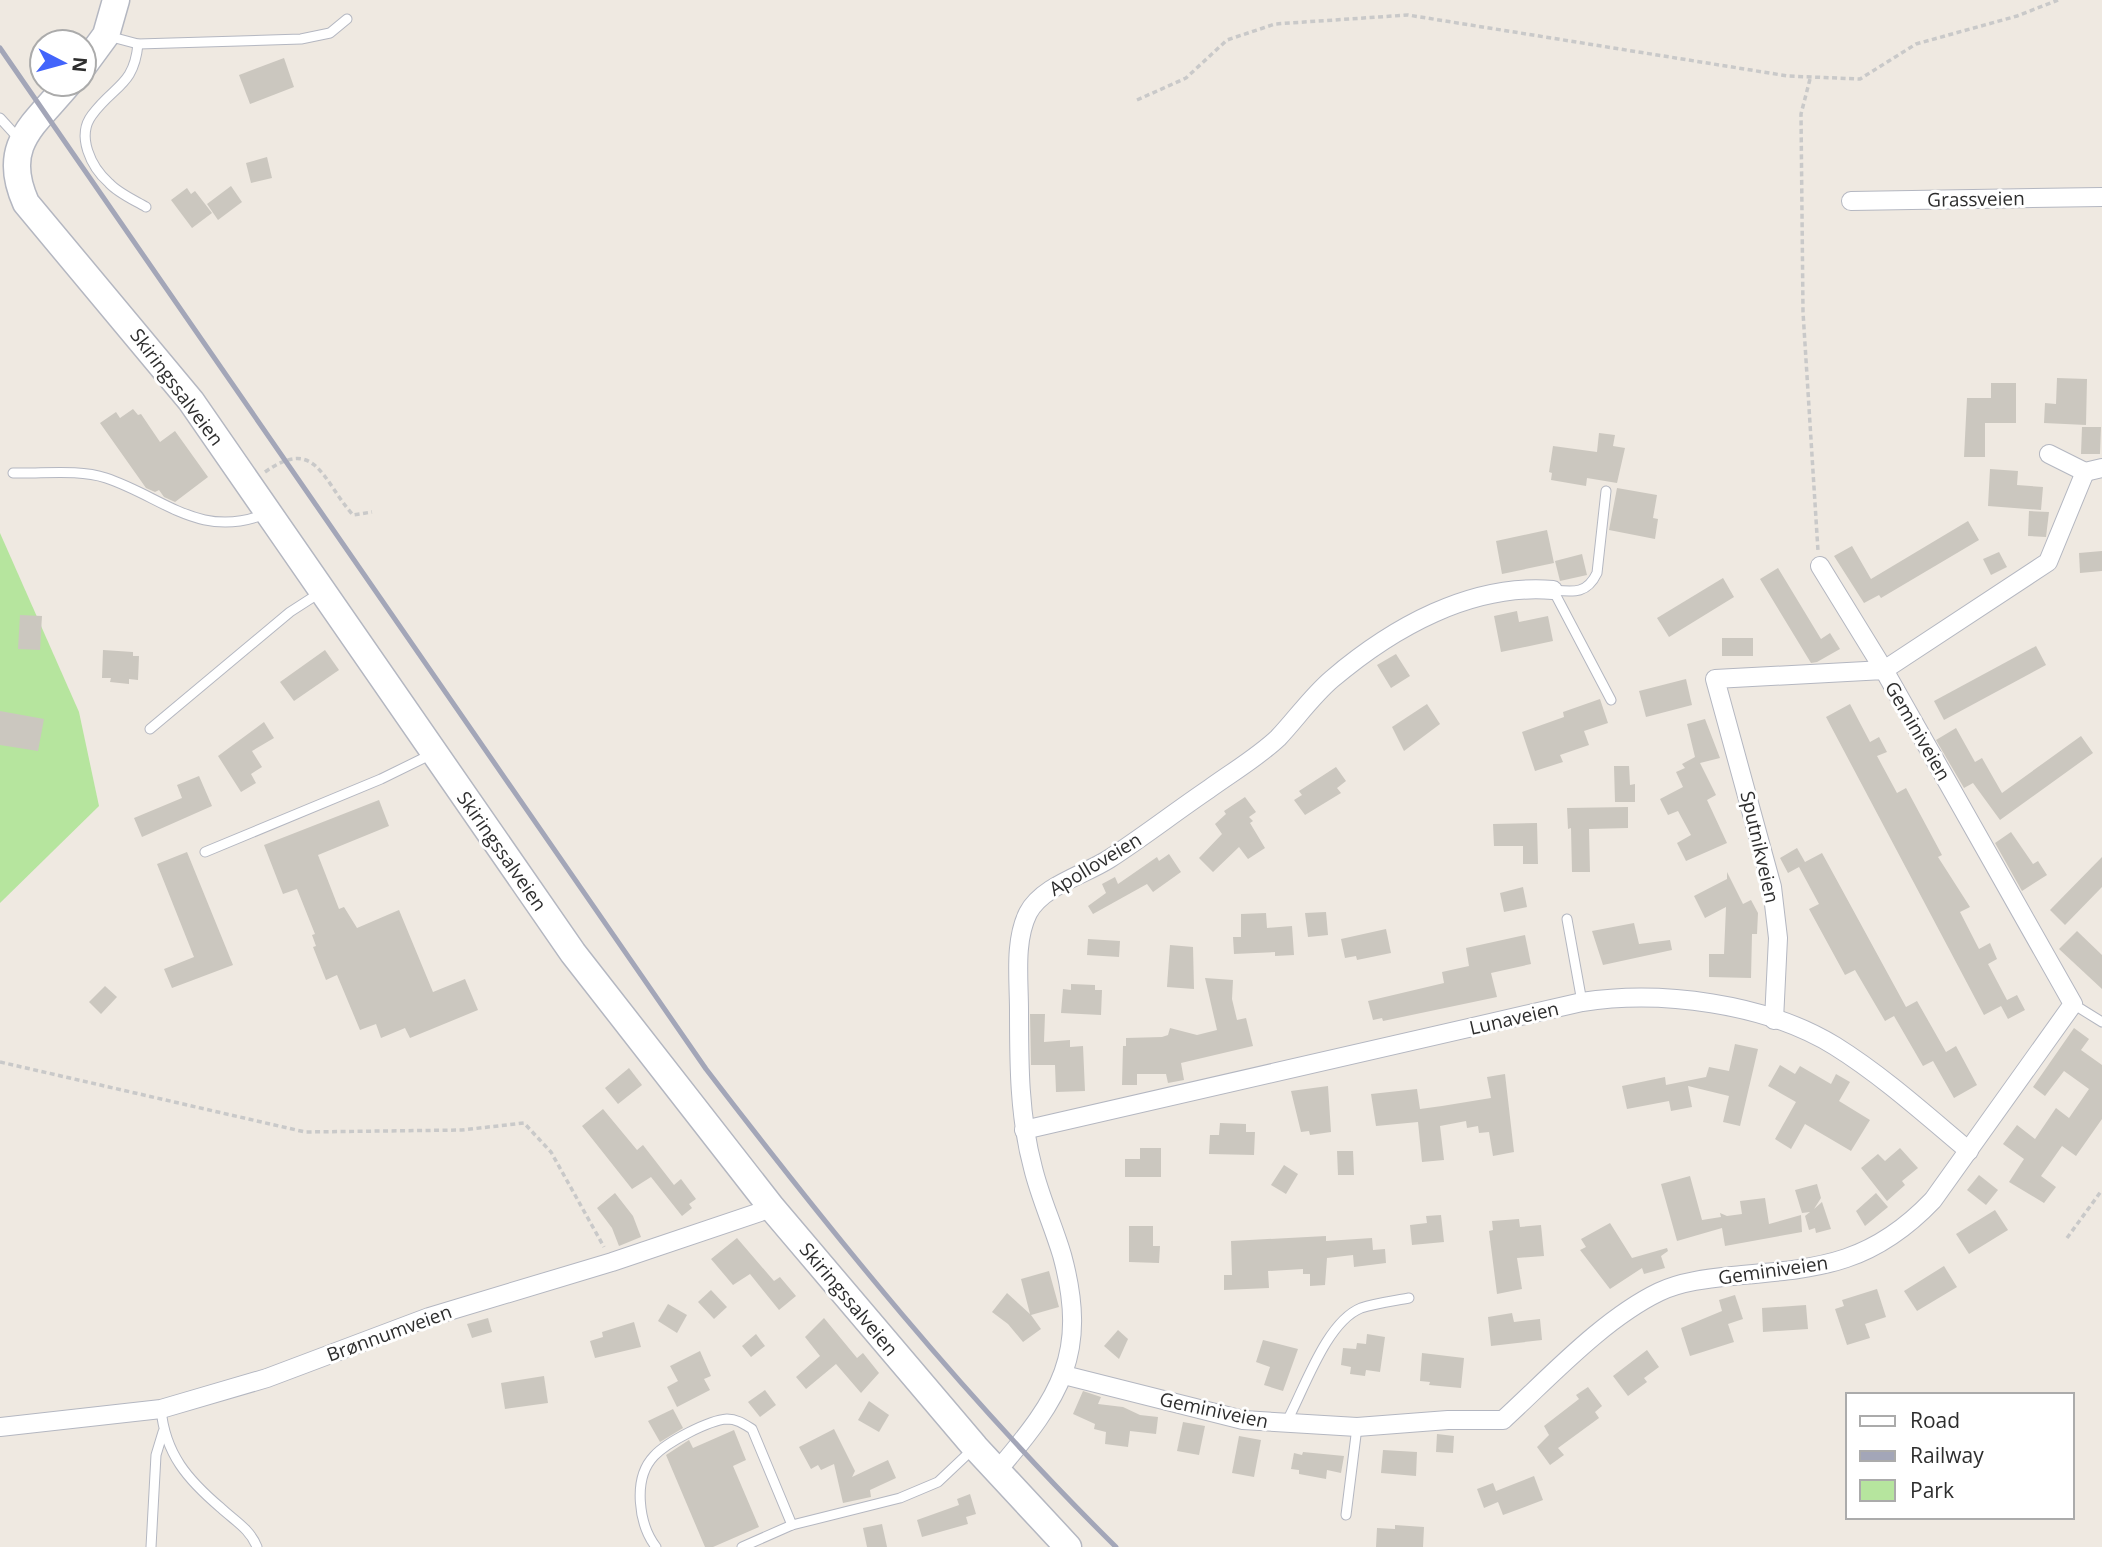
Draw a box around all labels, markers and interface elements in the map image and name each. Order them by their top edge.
north arrow [28,28,98,98]
text: N [66,56,94,74]
street label: Grassveien [1927,185,2025,213]
street label: Skiringssalveien [124,323,230,451]
street label: Geminiveien [1879,677,1957,785]
street label: Skiringssalveien [451,786,553,916]
street label: Sputnikveien [1734,788,1786,906]
street label: Apolloveien [1044,826,1146,902]
street label: Lunaveien [1467,995,1561,1041]
street label: Skiringssalveien [794,1237,904,1361]
street label: Geminiveien [1716,1249,1830,1291]
street label: Brønnumveien [323,1298,455,1368]
street label: Geminiveien [1157,1386,1271,1434]
legend [1846,1393,2074,1519]
text: Road [1910,1406,1960,1434]
text: Railway [1910,1441,1984,1469]
text: Park [1910,1476,1954,1504]

